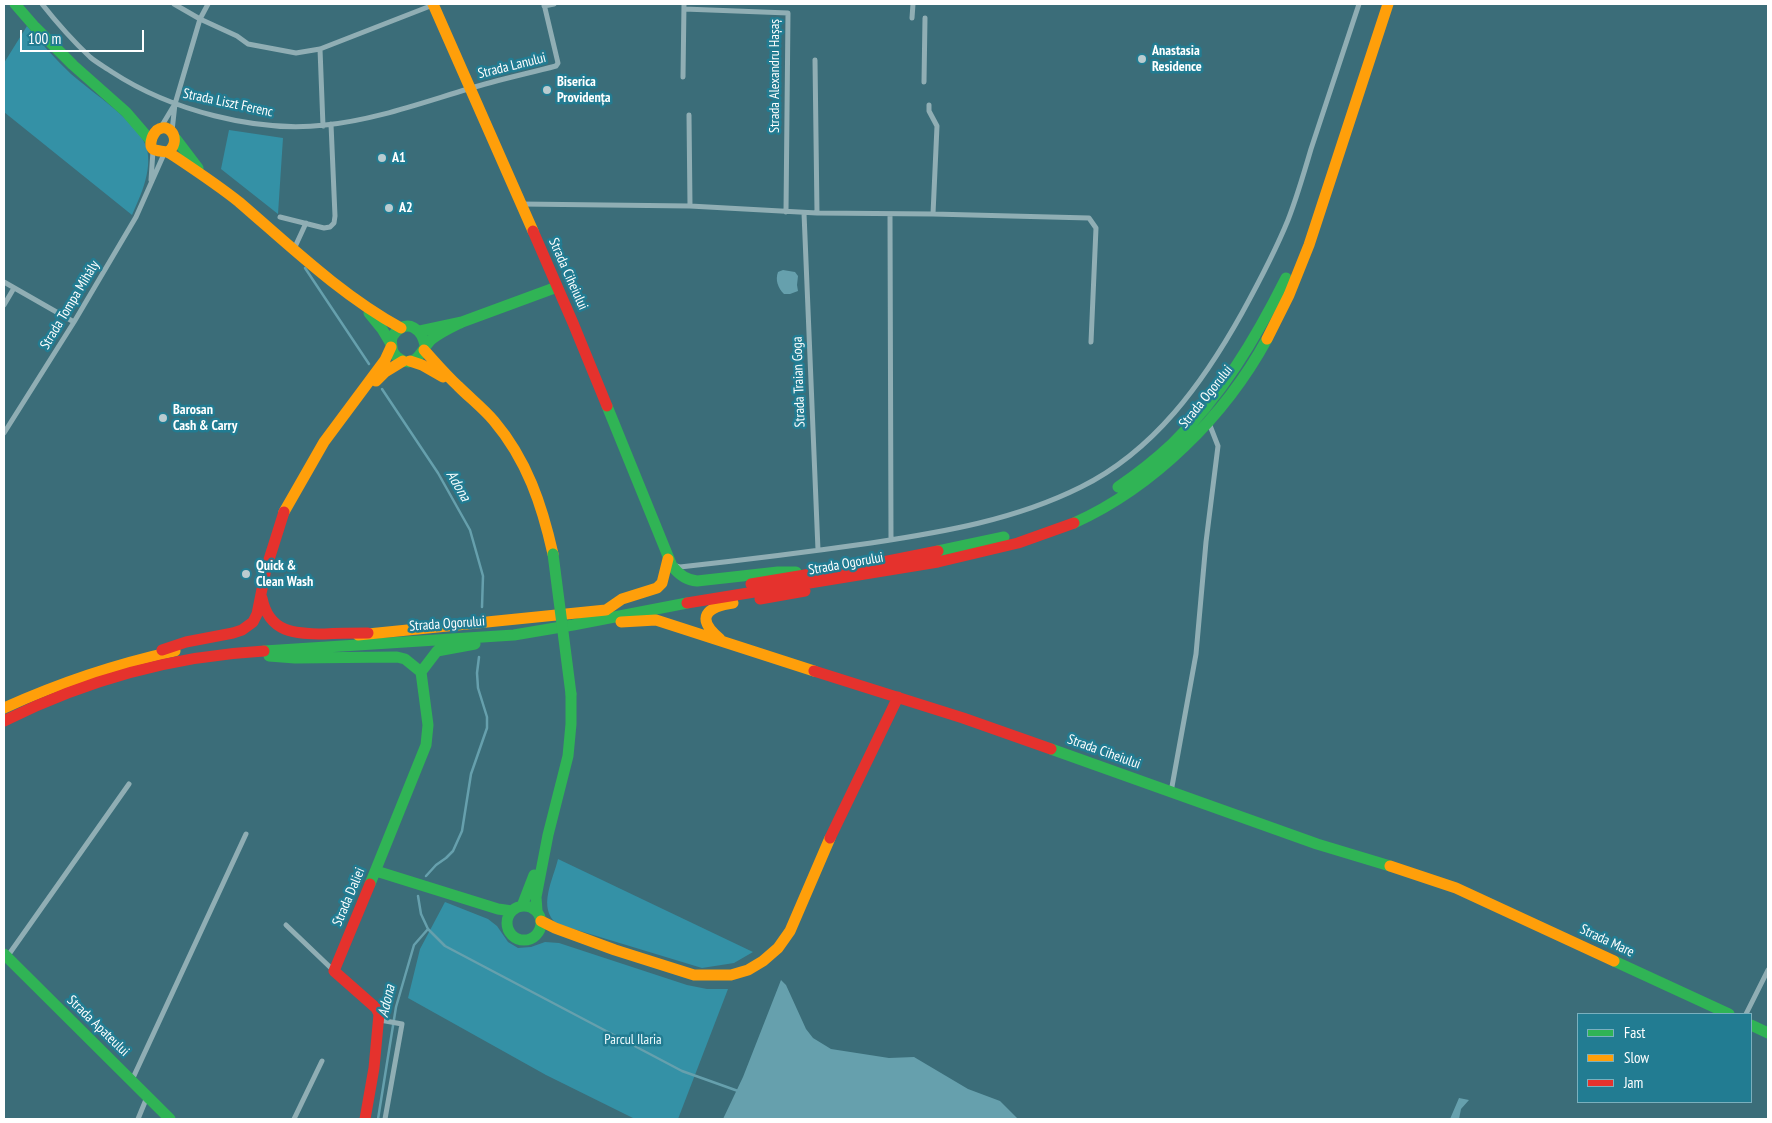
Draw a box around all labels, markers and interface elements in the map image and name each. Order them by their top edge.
street label: Strada Alexandru Hașaș [767,19,783,133]
scale bar [22,20,146,52]
text: 100 m [28,29,61,48]
place label: Anastasia Residence [1152,43,1202,75]
street label: Strada Lanului [476,49,548,83]
marker: Anastasia Residence [1136,53,1148,65]
place label: Biserica Providența [557,74,611,106]
marker: Biserica Providența [541,84,553,96]
street label: Strada Liszt Ferenc [181,85,275,121]
place label: A1 [392,150,406,166]
marker: A1 [376,152,388,164]
place label: A2 [399,200,413,216]
marker: A2 [383,202,395,214]
street label: Strada Ciheiului [545,236,591,312]
street label: Strada Tompa Mihály [37,257,103,353]
street label: Strada Traian Goga [789,336,809,428]
street label: Strada Ogorului [1176,362,1236,432]
place label: Barosan Cash & Carry [173,402,237,434]
marker: Barosan Cash & Carry [157,412,169,424]
water label: Adona [442,467,474,505]
street label: Strada Ogorului [807,549,885,579]
place label: Quick & Clean Wash [256,558,313,590]
marker: Quick & Clean Wash [240,568,252,580]
street label: Strada Ogorului [409,613,485,635]
street label: Strada Ciheiului [1065,731,1143,773]
street label: Strada Daliei [329,865,369,929]
street label: Strada Mare [1577,921,1637,961]
water label: Adona [375,983,399,1019]
street label: Strada Apateului [63,992,133,1060]
legend [1577,1013,1752,1103]
text: Fast [1624,1023,1645,1042]
park label: Parcul Ilaria [604,1032,662,1048]
text: Slow [1624,1048,1649,1067]
text: Jam [1624,1073,1643,1092]

